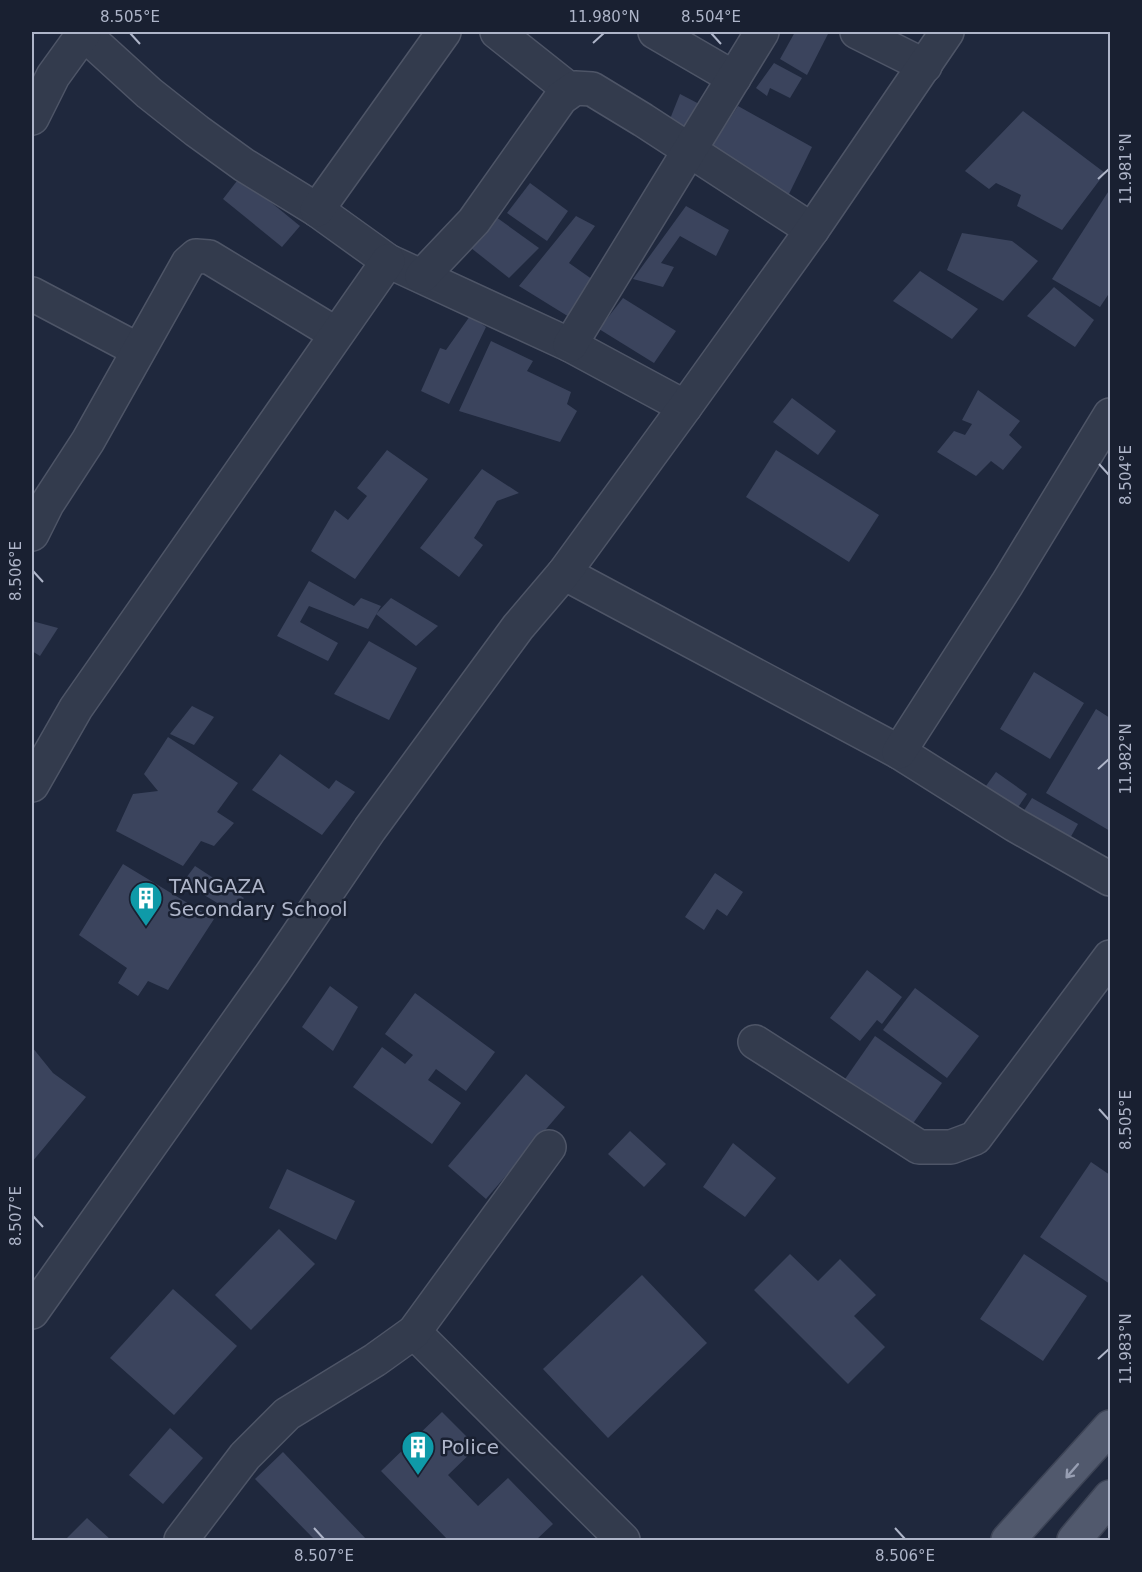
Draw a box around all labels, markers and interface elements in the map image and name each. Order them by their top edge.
text: 8.505°E [100,8,160,26]
text: 11.980°N [568,8,640,26]
text: 8.504°E [681,8,741,26]
text: 11.981°N [1117,133,1135,205]
text: 8.504°E [1117,445,1135,505]
text: 8.506°E [7,541,25,601]
text: 11.982°N [1117,723,1135,795]
place label: TANGAZA Secondary School [168,874,348,921]
building icon: TANGAZA Secondary School [128,880,164,927]
text: 8.505°E [1117,1090,1135,1150]
text: 8.507°E [7,1186,25,1246]
text: 11.983°N [1117,1313,1135,1385]
building icon: Police [400,1429,436,1476]
place label: Police [441,1435,499,1459]
one-way arrow [1065,1463,1079,1478]
text: 8.507°E [294,1547,354,1565]
text: 8.506°E [875,1547,935,1565]

